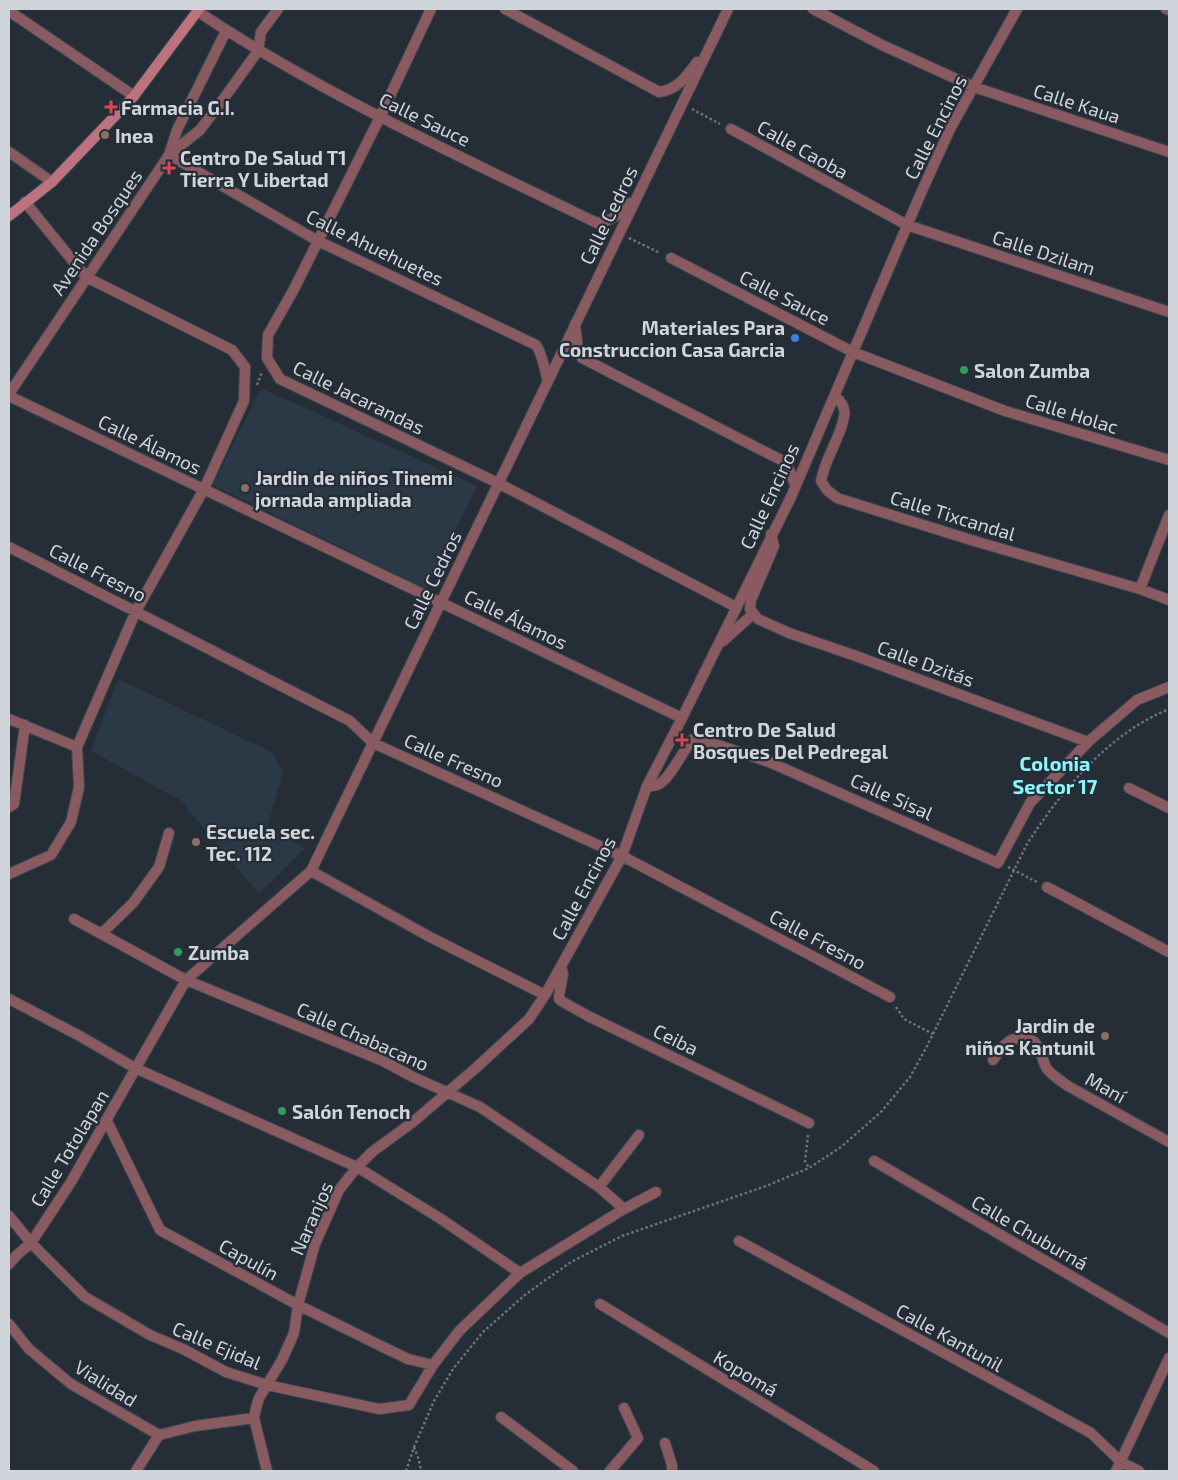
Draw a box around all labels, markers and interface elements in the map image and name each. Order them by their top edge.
street label: Calle Encinos [899,71,971,183]
street label: Calle Kaua [1031,78,1123,128]
street label: Calle Sauce [376,87,474,151]
place label: Farmacia G.I. [121,96,235,119]
marker: Farmacia G.I. [105,101,117,113]
street label: Calle Caoba [754,115,852,183]
place label: Inea [115,124,154,147]
marker: Inea [99,129,111,141]
place label: Centro De Salud T1 Tierra Y Libertad [180,146,346,191]
marker: Centro De Salud T1 Tierra Y Libertad [162,161,176,175]
street label: Calle Cedros [574,162,642,268]
street label: Avenida Bosques [45,165,147,299]
street label: Calle Ahuehuetes [303,204,447,290]
street label: Calle Dzilam [990,225,1098,279]
street label: Calle Sauce [736,264,834,330]
place label: Materiales Para Construccion Casa Garcia [559,316,785,361]
marker: Materiales Para Construccion Casa Garcia [789,332,801,344]
street label: Calle Jacarandas [290,355,428,439]
place label: Salon Zumba [974,359,1090,382]
marker: Salon Zumba [958,364,970,376]
street label: Calle Holac [1023,388,1121,438]
street label: Calle Álamos [95,409,205,479]
street label: Calle Encinos [734,439,804,553]
place label: Jardin de niños Tinemi jornada ampliada [255,466,453,511]
marker: Jardin de niños Tinemi jornada ampliada [239,482,251,494]
street label: Calle Tixcandal [888,485,1019,545]
street label: Calle Cedros [398,527,466,633]
street label: Calle Fresno [46,538,150,606]
street label: Calle Álamos [461,584,571,654]
street label: Calle Dzitás [874,635,978,691]
place label: Centro De Salud Bosques Del Pedregal [693,718,889,763]
street label: Calle Fresno [401,728,507,792]
marker: Centro De Salud Bosques Del Pedregal [675,733,689,747]
district label: Colonia Sector 17 [1013,751,1098,798]
street label: Calle Sisal [847,768,937,825]
place label: Escuela sec. Tec. 112 [206,820,315,865]
street label: Calle Encinos [546,832,620,944]
marker: Escuela sec. Tec. 112 [190,836,202,848]
street label: Calle Fresno [766,904,870,974]
place label: Zumba [188,941,249,964]
marker: Zumba [172,946,184,958]
street label: Calle Chabacano [293,997,433,1075]
place label: Jardin de niños Kantunil [965,1014,1096,1059]
street label: Ceiba [650,1018,702,1060]
marker: Jardin de niños Kantunil [1099,1030,1111,1042]
street label: Maní [1082,1067,1131,1108]
street label: Calle Totolapan [25,1085,113,1211]
place label: Salón Tenoch [292,1100,411,1123]
marker: Salón Tenoch [276,1105,288,1117]
street label: Naranjos [285,1178,337,1258]
street label: Calle Chuburná [968,1189,1092,1275]
street label: Capulín [215,1233,283,1285]
street label: Calle Kantunil [892,1298,1008,1376]
street label: Calle Ejidal [169,1316,265,1374]
street label: Kopomá [710,1345,782,1401]
street label: Vialidad [71,1355,141,1411]

